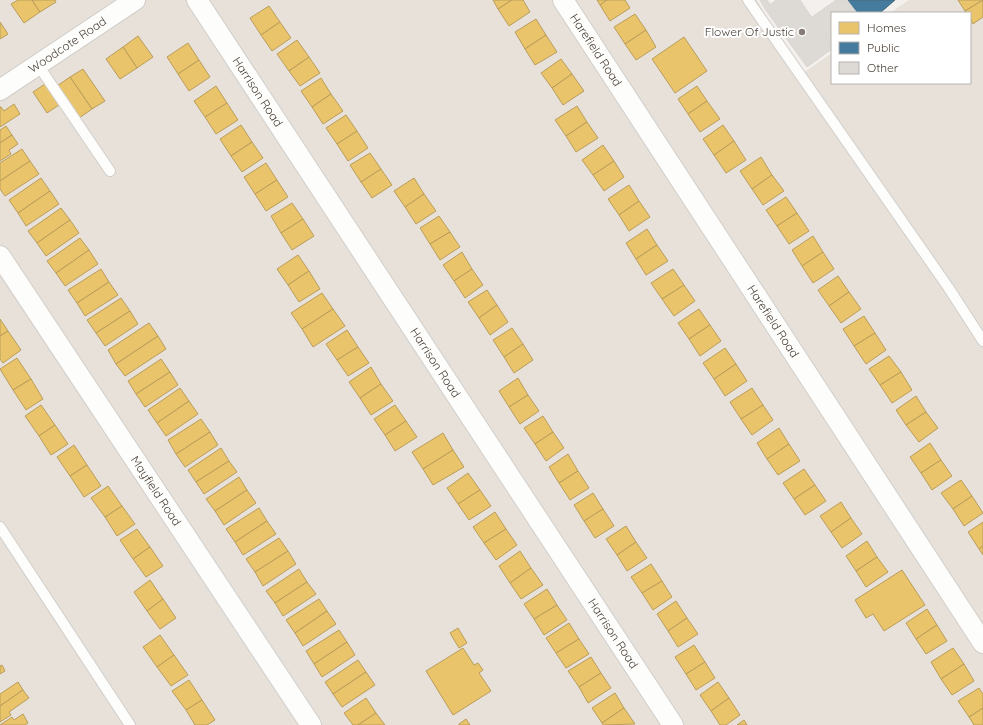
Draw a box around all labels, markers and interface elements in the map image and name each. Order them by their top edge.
street label: Harefield Road [567,11,625,89]
legend [831,12,971,84]
street label: Woodcote Road [25,13,109,76]
text: Homes [867,20,907,35]
place label: Flower Of Justic [705,24,794,39]
marker: Flower Of Justic [797,27,807,37]
text: Public [867,40,900,55]
street label: Harrison Road [229,54,286,130]
text: Other [867,60,899,75]
street label: Harefield Road [744,282,803,360]
street label: Harrison Road [407,325,464,400]
street label: Mayfield Road [128,453,185,529]
street label: Harrison Road [585,596,642,671]

